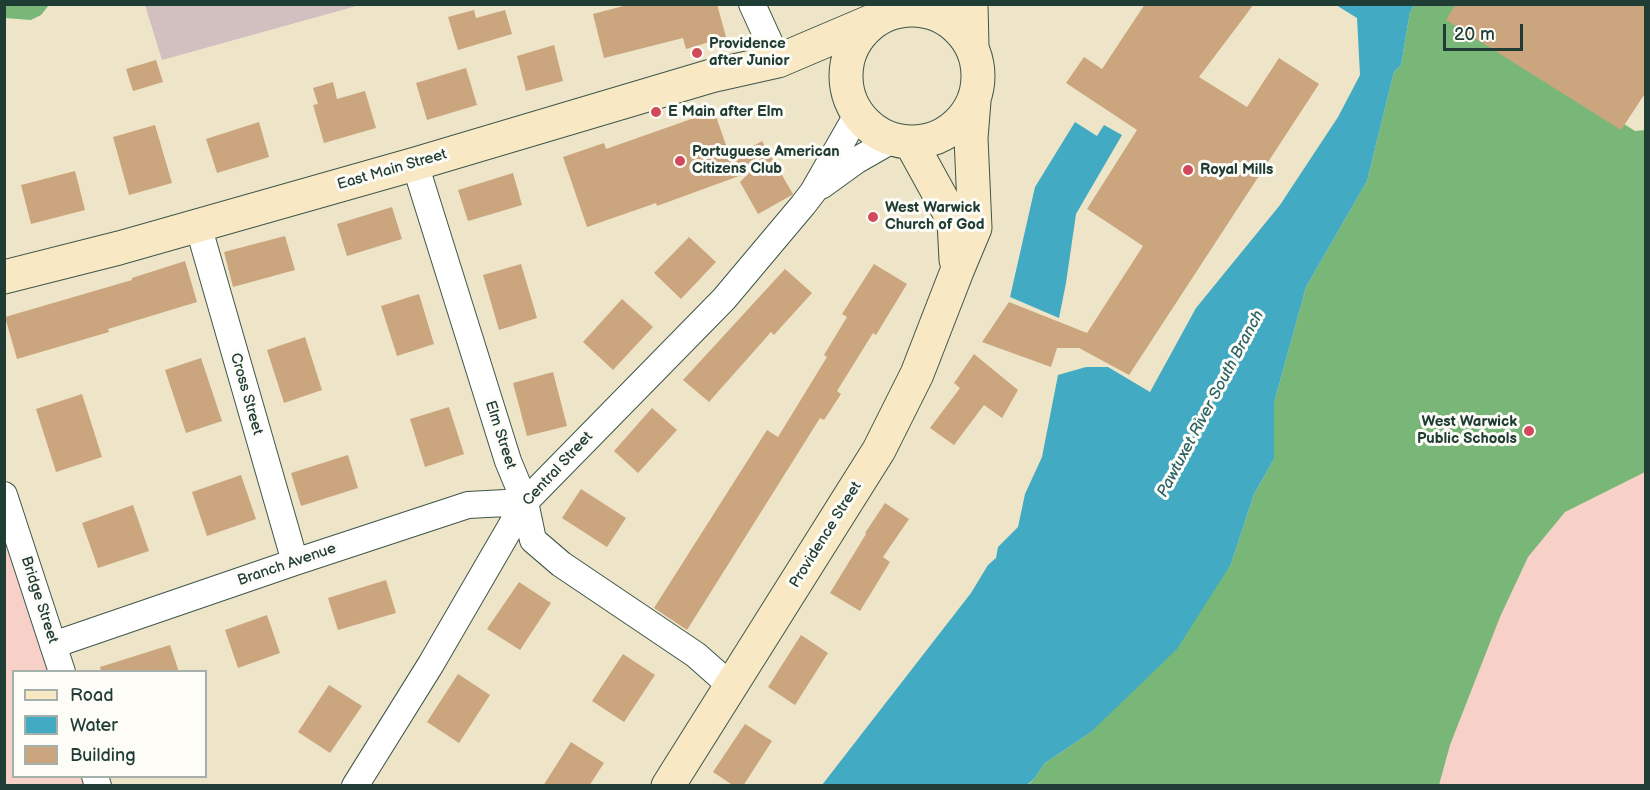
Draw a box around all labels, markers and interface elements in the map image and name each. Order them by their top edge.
scale bar [1446,12,1526,50]
text: 20 m [1454,24,1495,45]
place label: Providence after Junior [709,35,789,70]
marker: Providence after Junior [690,46,704,60]
place label: E Main after Elm [668,103,783,121]
marker: E Main after Elm [649,105,663,119]
place label: Portuguese American Citizens Club [692,143,840,178]
street label: East Main Street [335,146,449,194]
marker: Portuguese American Citizens Club [673,154,687,168]
place label: Royal Mills [1200,161,1273,179]
marker: Royal Mills [1181,163,1195,177]
place label: West Warwick Church of God [885,199,985,234]
marker: West Warwick Church of God [866,210,880,224]
water label: Pawtuxet River South Branch [1154,307,1268,501]
street label: Cross Street [226,351,266,437]
street label: Elm Street [480,399,520,471]
place label: West Warwick Public Schools [1417,413,1517,448]
marker: West Warwick Public Schools [1522,424,1536,438]
street label: Central Street [519,428,597,510]
street label: Providence Street [786,479,866,591]
street label: Branch Avenue [235,540,339,590]
street label: Bridge Street [16,554,62,646]
legend [12,670,207,778]
text: Road [70,685,114,706]
text: Water [70,715,118,736]
text: Building [70,745,136,766]

